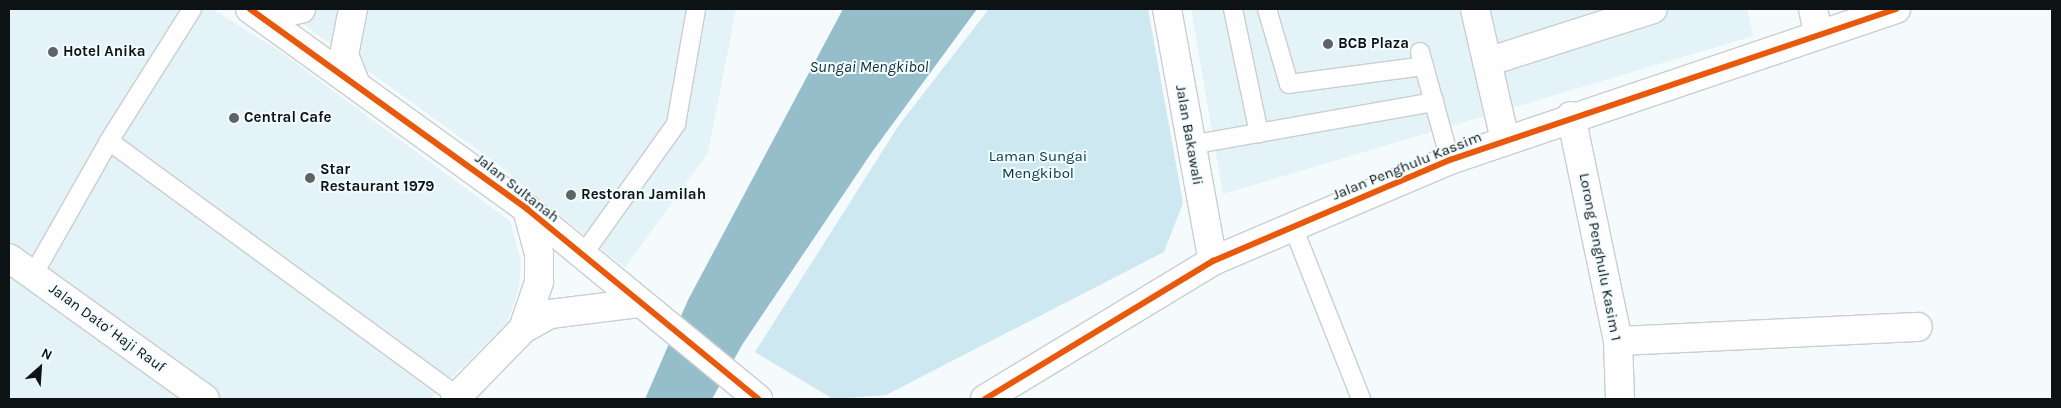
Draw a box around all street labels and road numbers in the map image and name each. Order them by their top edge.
street label: Jalan Bakawali [1171,83,1207,187]
street label: Jalan Penghulu Kassim [1330,128,1484,204]
street label: Jalan Sultanah [471,150,563,226]
street label: Lorong Penghulu Kasim 1 [1575,172,1625,342]
street label: Jalan Dato' Haji Rauf [45,280,169,376]

